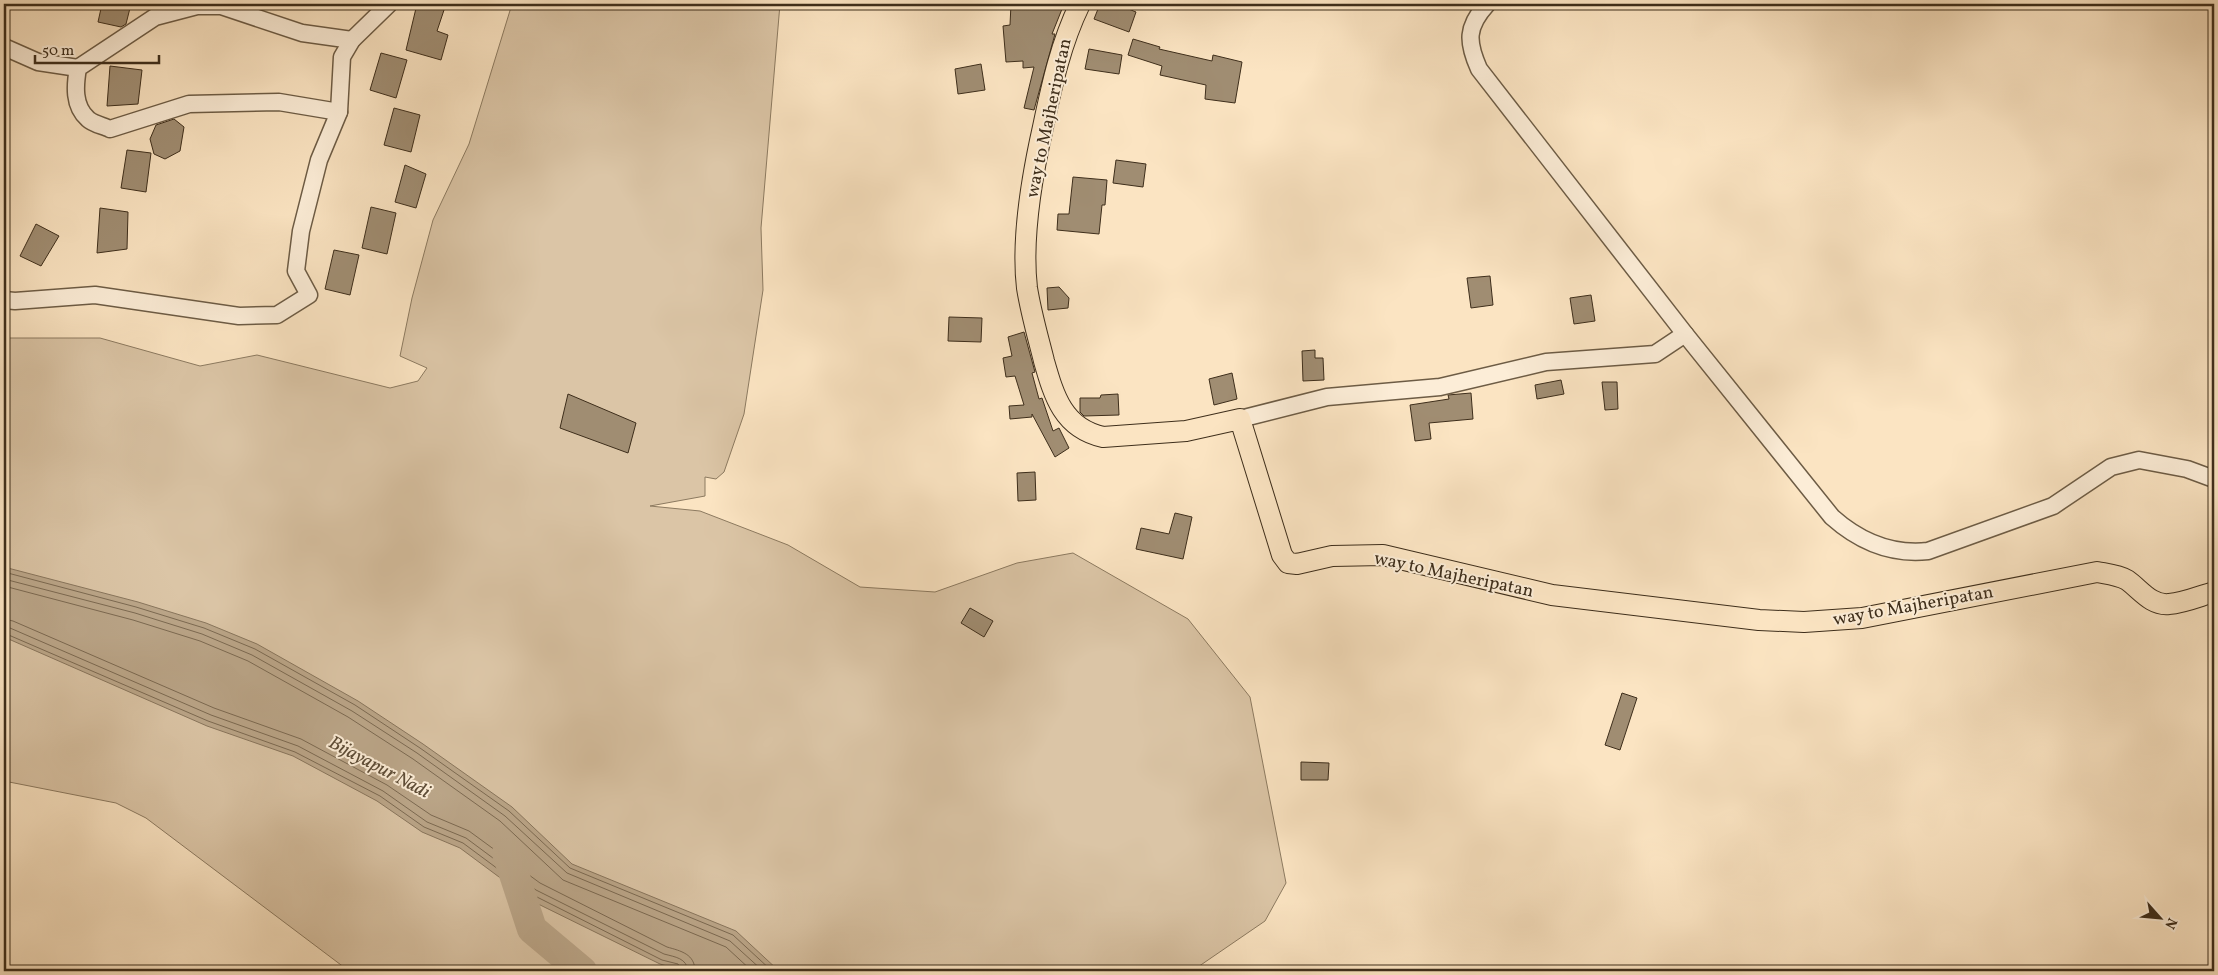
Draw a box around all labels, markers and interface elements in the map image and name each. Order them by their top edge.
scale bar [35,32,159,64]
street label: way to Majheripatan [1020,36,1079,200]
text: 50 m [42,41,74,62]
street label: way to Majheripatan [1372,546,1536,605]
street label: way to Majheripatan [1831,580,1996,633]
water label: Bijayapur Nadi [324,730,435,806]
north arrow [2136,892,2186,942]
text: N [2159,914,2181,932]

